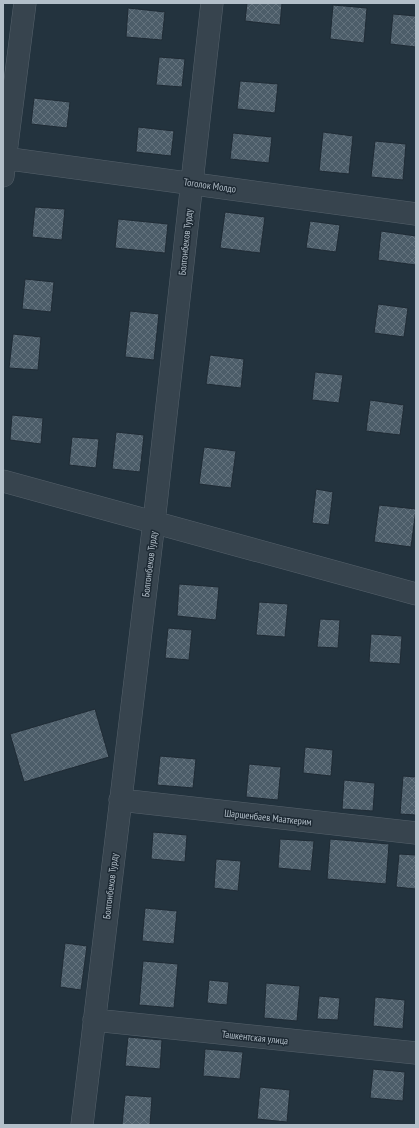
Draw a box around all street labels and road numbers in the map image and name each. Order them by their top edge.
street label: Тоголок Молдо [183,175,237,196]
street label: Болгонбеков Турду [176,208,195,276]
street label: Болгонбеков Турду [139,530,160,598]
street label: Шаршенбаев Мааткерим [224,806,312,829]
street label: Болгонбеков Турду [100,852,121,920]
street label: Ташкентская улица [221,1028,289,1047]

